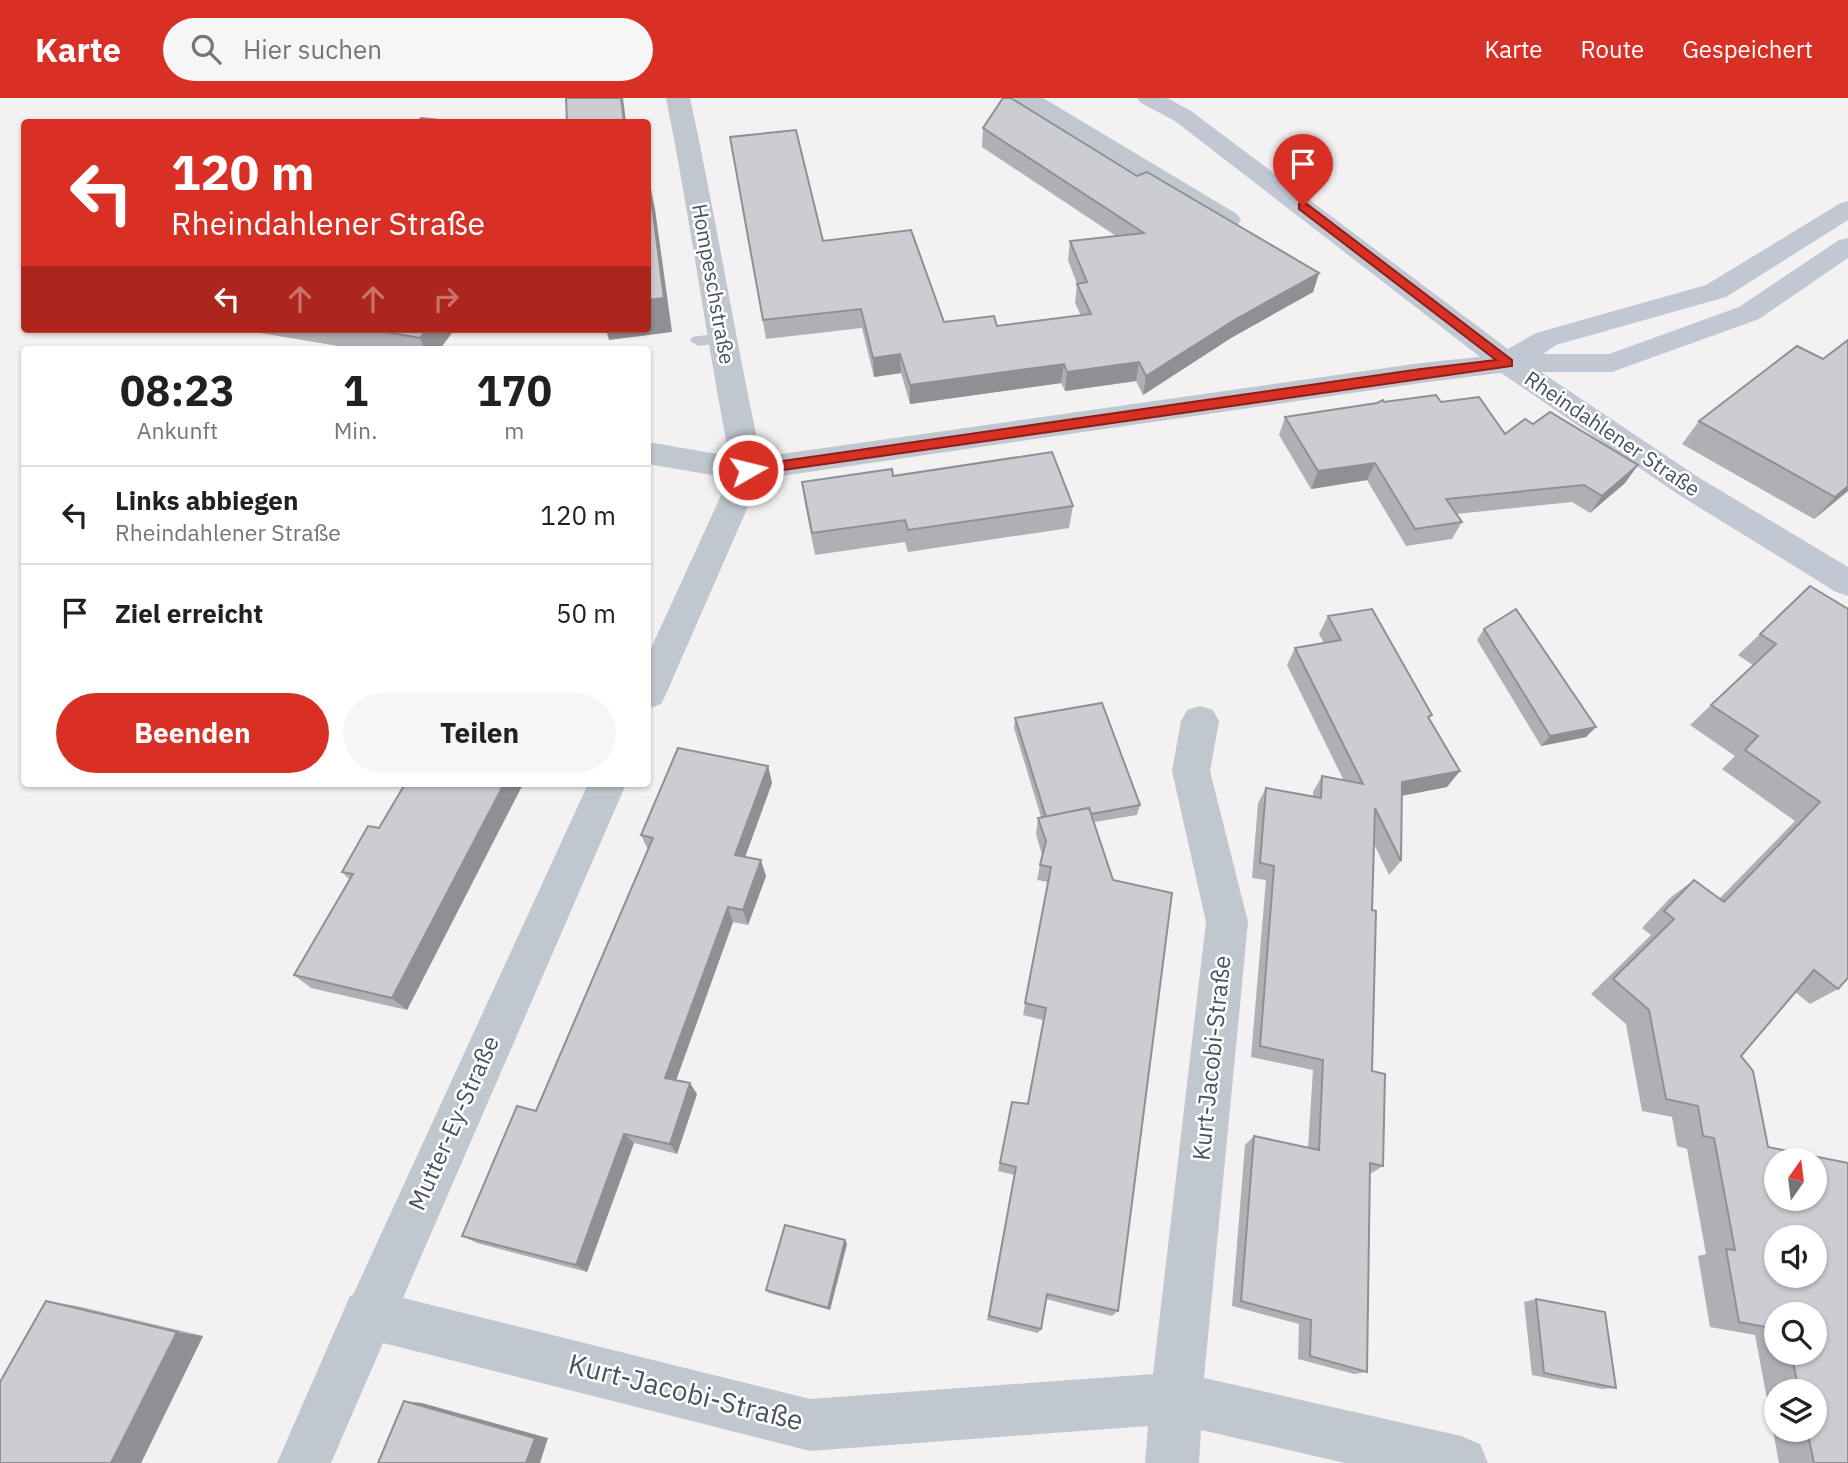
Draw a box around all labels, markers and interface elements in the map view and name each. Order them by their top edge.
search box [163,18,653,81]
text: Karte [35,28,121,71]
icon: search [187,30,225,68]
text: Hier suchen [243,32,382,66]
text: Karte [1484,33,1543,65]
text: Route [1581,33,1644,65]
text: Gespeichert [1682,33,1813,65]
pin [1273,134,1333,206]
text: 120 m [171,140,315,203]
icon: arrive [1284,145,1322,183]
icon: left [56,147,147,238]
street label: Hompeschstraße [686,201,742,366]
text: Rheindahlener Straße [171,202,485,244]
icon: left [208,280,246,318]
icon: ahead [281,280,319,318]
icon: ahead [354,280,392,318]
icon: right [427,280,465,318]
text: 08:23 [120,363,235,418]
text: 1 [343,363,368,418]
text: 170 [476,363,552,418]
street label: Rheindahlener Straße [1519,364,1706,502]
text: Ankunft [137,415,218,445]
text: Min. [334,415,377,445]
text: m [504,415,524,445]
position arrow [711,433,785,507]
text: Links abbiegen [115,483,298,517]
icon: left [56,496,94,534]
text: 120 m [540,498,616,532]
text: Rheindahlener Straße [115,517,341,547]
icon: arrive [56,594,94,632]
text: Ziel erreicht [115,596,263,630]
text: 50 m [556,596,616,630]
button: Beenden [56,693,329,773]
button: Teilen [343,693,616,773]
street label: Kurt-Jacobi-Straße [1184,954,1238,1162]
street label: Mutter-Ey-Straße [400,1030,506,1215]
north arrow [1764,1148,1827,1211]
map controls [1764,1148,1827,1442]
button: sound [1764,1225,1827,1288]
button: search [1764,1302,1827,1365]
street label: Kurt-Jacobi-Straße [565,1344,807,1439]
button: layers [1764,1379,1827,1442]

